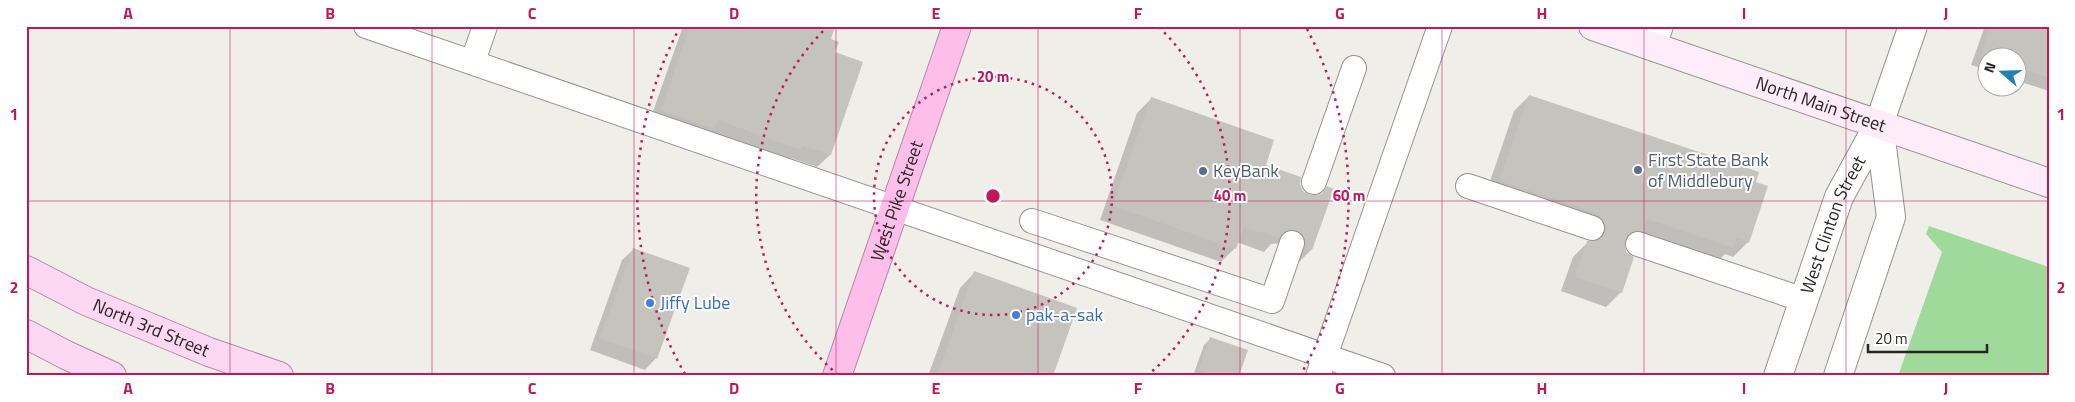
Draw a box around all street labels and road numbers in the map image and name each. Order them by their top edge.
street label: North Main Street [1752,69,1890,139]
street label: West Pike Street [863,136,930,265]
street label: West Clinton Street [1793,150,1873,297]
street label: North 3rd Street [89,291,214,364]

